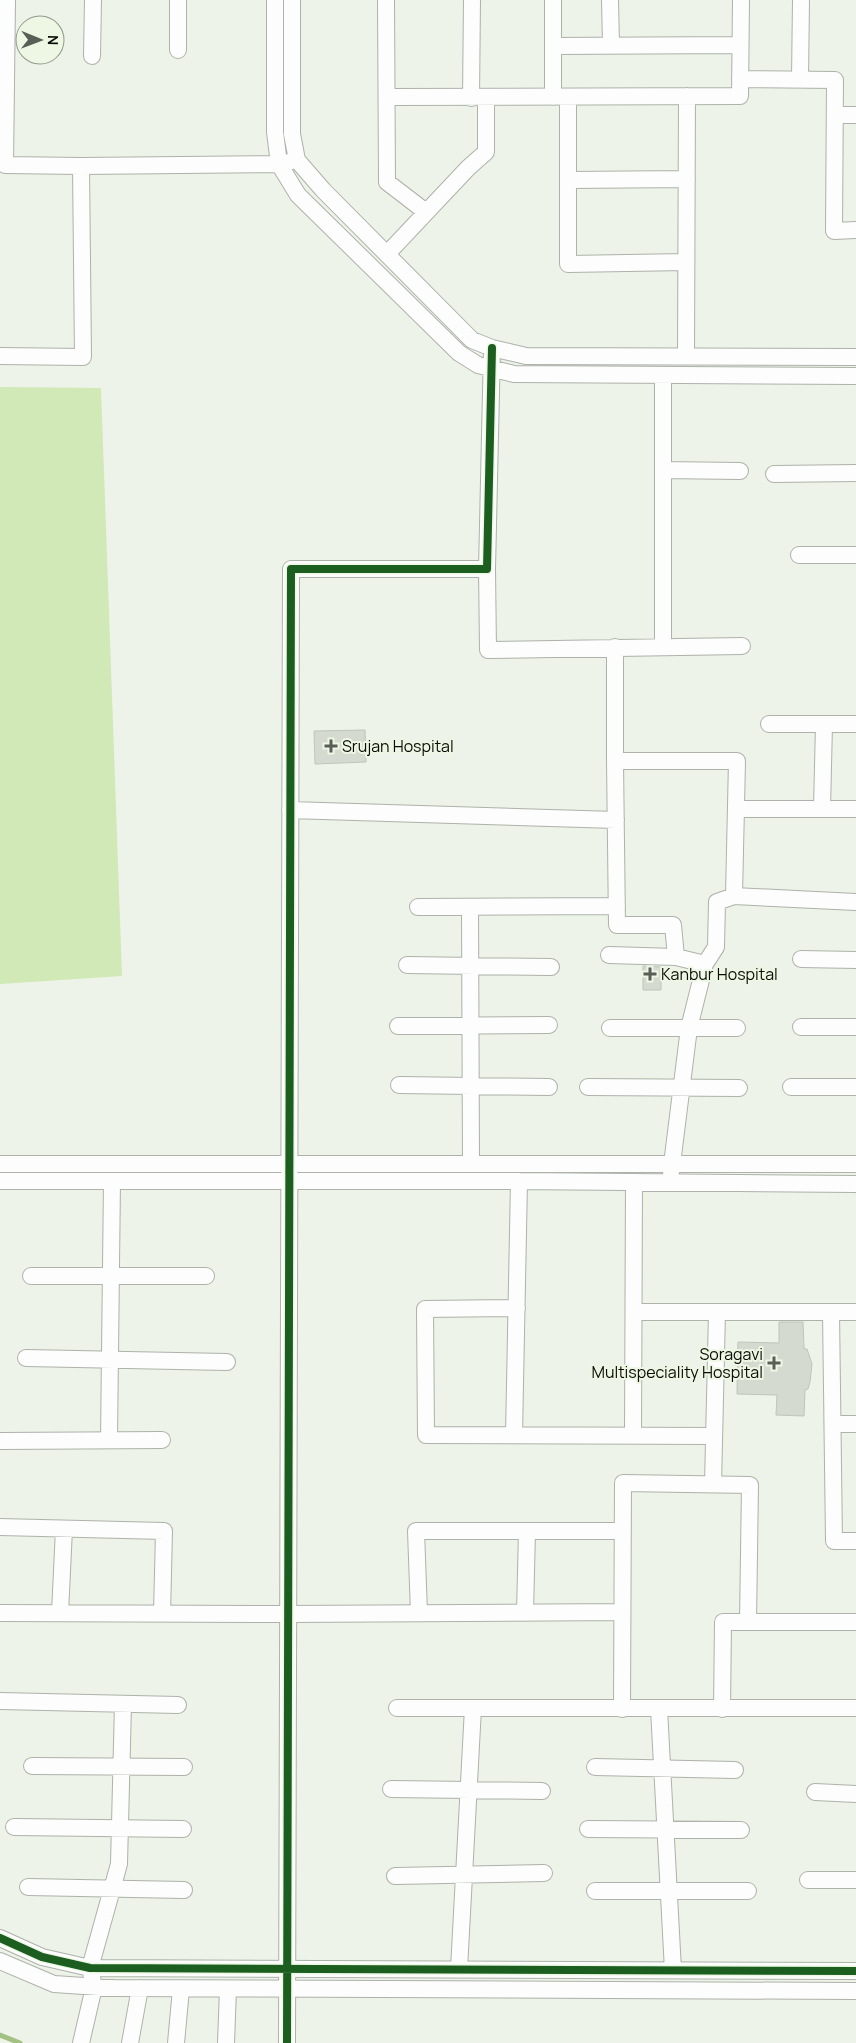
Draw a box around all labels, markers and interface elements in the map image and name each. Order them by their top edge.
north arrow [15,15,65,65]
text: N [44,35,63,45]
place label: Srujan Hospital [342,735,454,757]
marker: Srujan Hospital [324,739,338,753]
place label: Kanbur Hospital [661,963,778,985]
marker: Kanbur Hospital [643,967,657,981]
place label: Soragavi Multispeciality Hospital [591,1343,763,1383]
marker: Soragavi Multispeciality Hospital [767,1356,781,1370]

